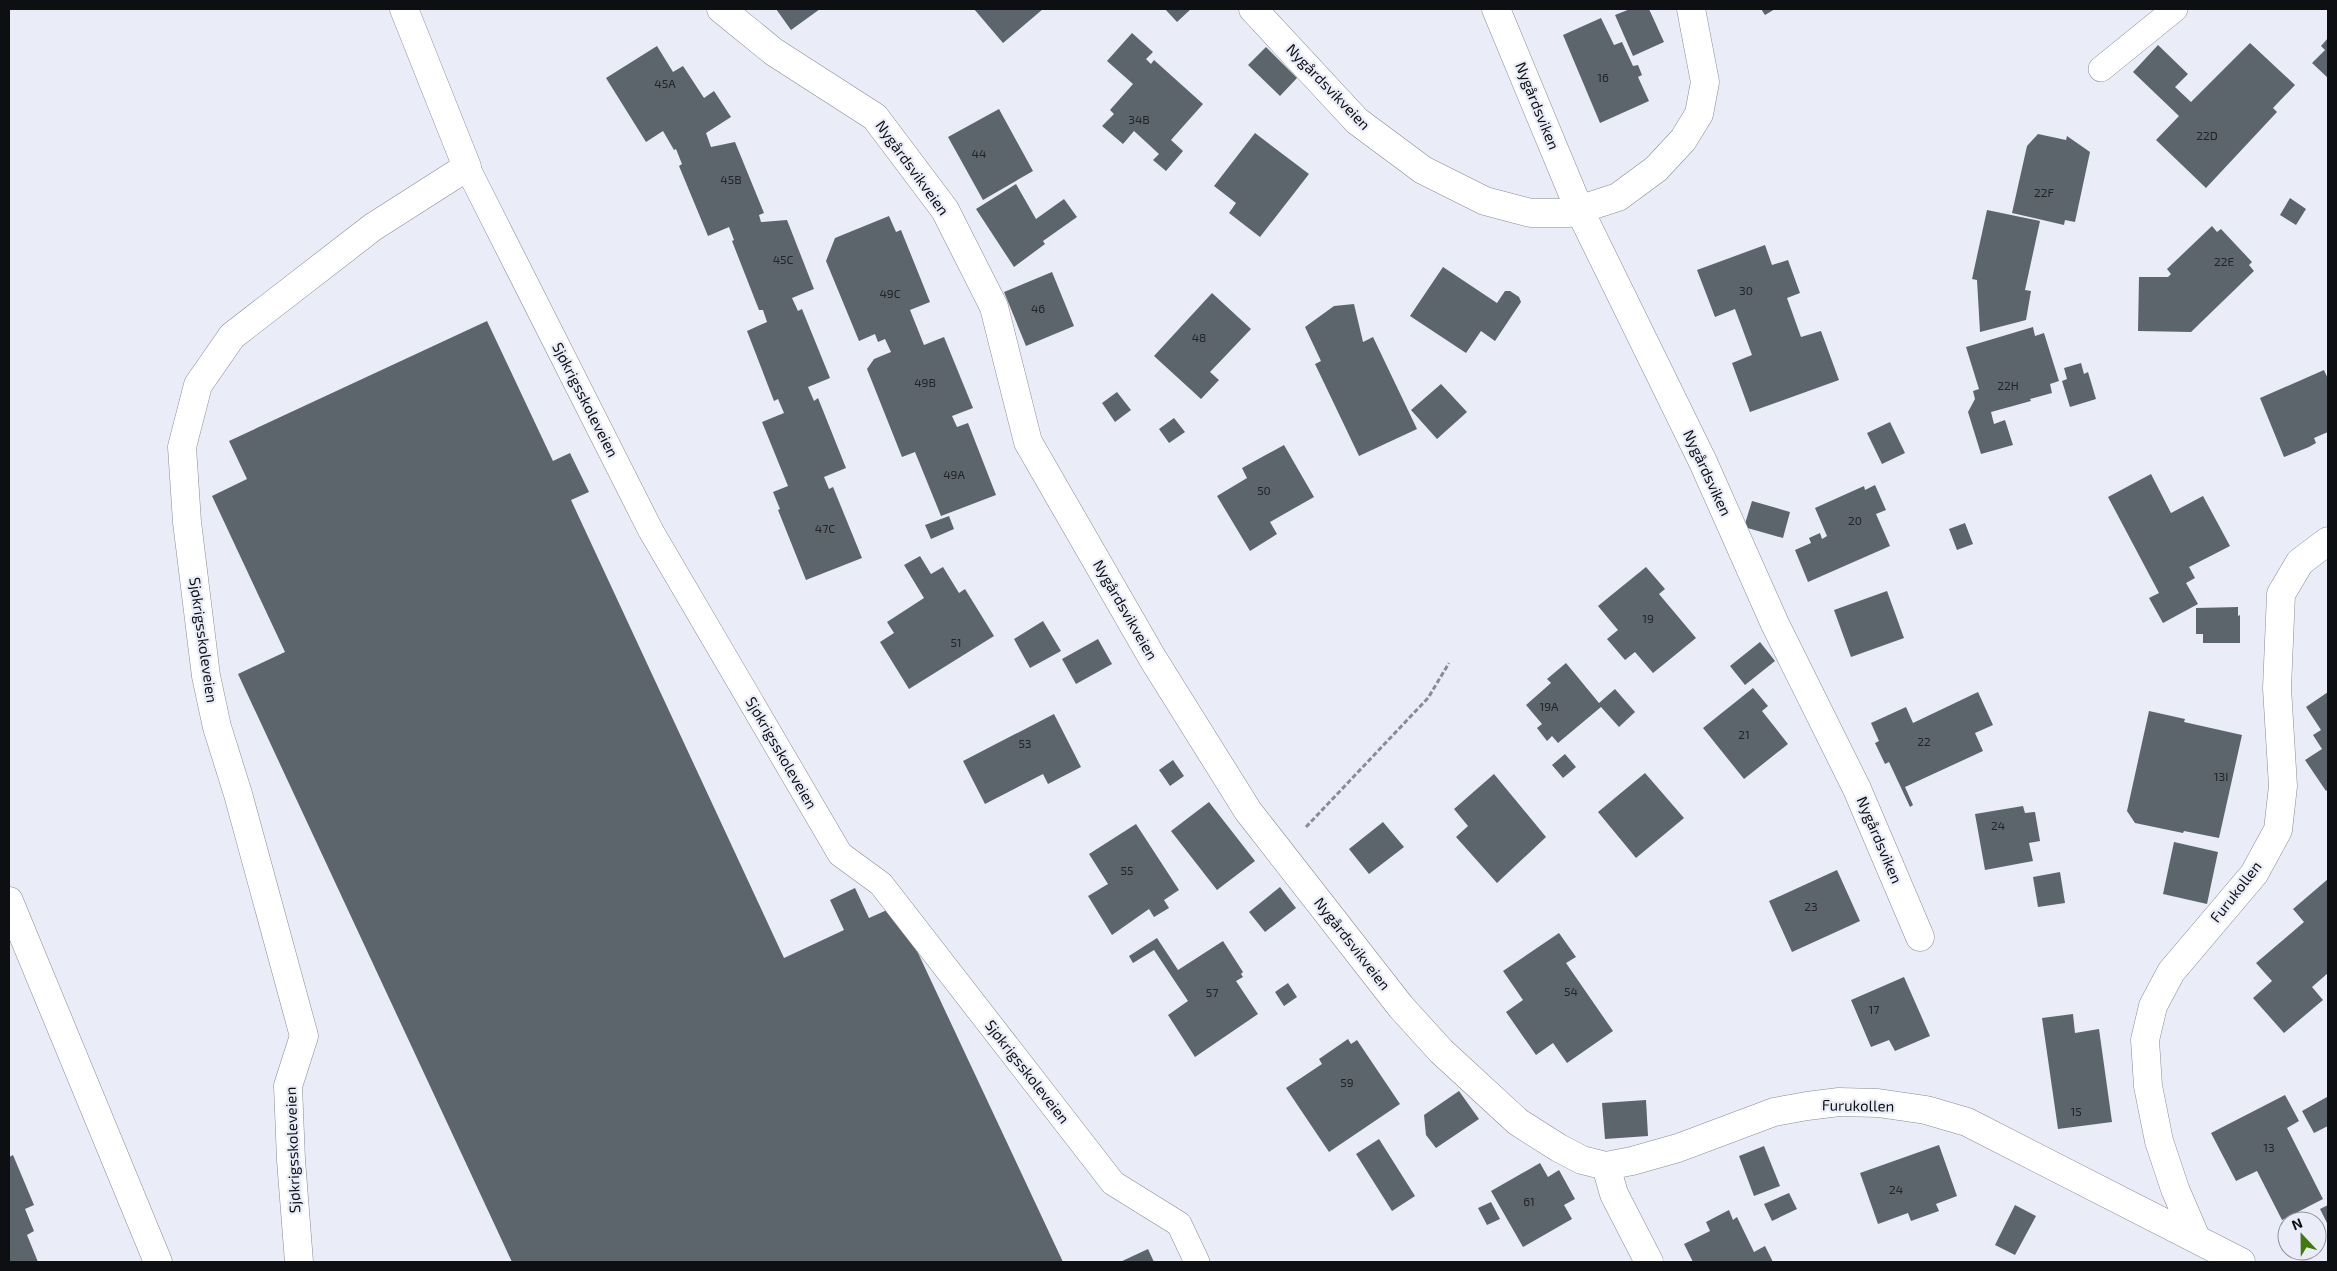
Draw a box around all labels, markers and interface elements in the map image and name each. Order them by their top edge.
street label: Nygårdsvikveien [1283,40,1374,133]
street label: Nygårdsviken [1512,59,1564,152]
house number: 16 [1597,70,1609,84]
house number: 45A [654,76,676,90]
house number: 34B [1128,112,1150,126]
street label: Nygårdsvikveien [872,117,953,218]
house number: 22D [2196,128,2218,142]
house number: 44 [972,146,986,160]
house number: 45B [720,172,742,186]
house number: 22F [2034,185,2055,199]
house number: 45C [773,252,793,266]
house number: 22E [2214,254,2234,268]
house number: 30 [1739,283,1753,297]
house number: 49C [879,286,901,300]
house number: 46 [1031,301,1045,315]
house number: 48 [1192,330,1206,344]
street label: Sjøkrigsskoleveien [548,339,623,460]
house number: 49B [914,375,936,389]
house number: 22H [1997,378,2019,392]
street label: Nygårdsviken [1680,427,1736,518]
house number: 49A [943,467,965,481]
house number: 50 [1257,483,1271,497]
house number: 20 [1848,513,1862,527]
house number: 47C [815,521,835,535]
street label: Nygårdsvikveien [1090,556,1162,663]
street label: Sjøkrigsskoleveien [185,576,222,704]
house number: 19 [1642,611,1654,625]
house number: 51 [950,635,962,649]
street label: Sjøkrigsskoleveien [742,693,821,812]
house number: 19A [1539,699,1559,713]
house number: 21 [1738,727,1750,741]
house number: 22 [1917,734,1931,748]
house number: 53 [1018,736,1032,750]
house number: 13I [2214,769,2228,783]
street label: Nygårdsviken [1853,793,1906,886]
house number: 24 [1991,818,2005,832]
street label: Furukollen [2206,857,2265,926]
house number: 55 [1121,863,1133,877]
street label: Nygårdsvikveien [1311,893,1395,993]
house number: 23 [1804,899,1818,913]
house number: 54 [1564,984,1578,998]
house number: 57 [1206,985,1218,999]
house number: 17 [1869,1002,1879,1016]
street label: Sjøkrigsskoleveien [981,1016,1074,1127]
house number: 59 [1340,1075,1354,1089]
street label: Sjøkrigsskoleveien [281,1086,304,1214]
street label: Furukollen [1822,1095,1894,1115]
house number: 15 [2070,1104,2082,1118]
house number: 13 [2263,1140,2275,1154]
house number: 24 [1889,1182,1903,1196]
house number: 61 [1523,1194,1535,1208]
north arrow [2277,1211,2327,1261]
text: N [2289,1214,2305,1233]

